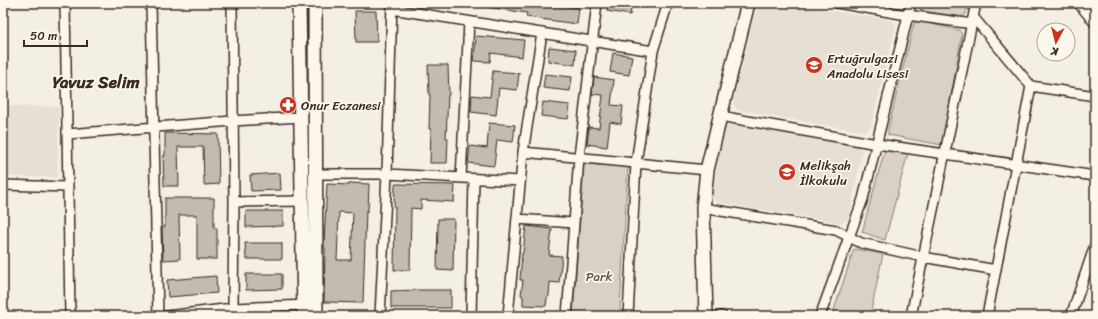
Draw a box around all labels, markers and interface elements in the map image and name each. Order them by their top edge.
scale bar [24,22,87,48]
north arrow [1036,22,1076,62]
text: 50 m [30,25,57,47]
text: K [1049,41,1060,61]
place label: Ertuğrulgazi Anadolu Lisesi [826,47,909,85]
school or university icon: Ertuğrulgazi Anadolu Lisesi [804,55,824,75]
district label: Yavuz Selim [52,67,140,97]
place label: Onur Eczanesi [301,94,381,117]
pharmacy icon: Onur Eczanesi [278,95,298,115]
place label: Melikşah İlkokulu [799,154,851,192]
school or university icon: Melikşah İlkokulu [777,162,797,182]
park label: Park [586,265,612,288]

